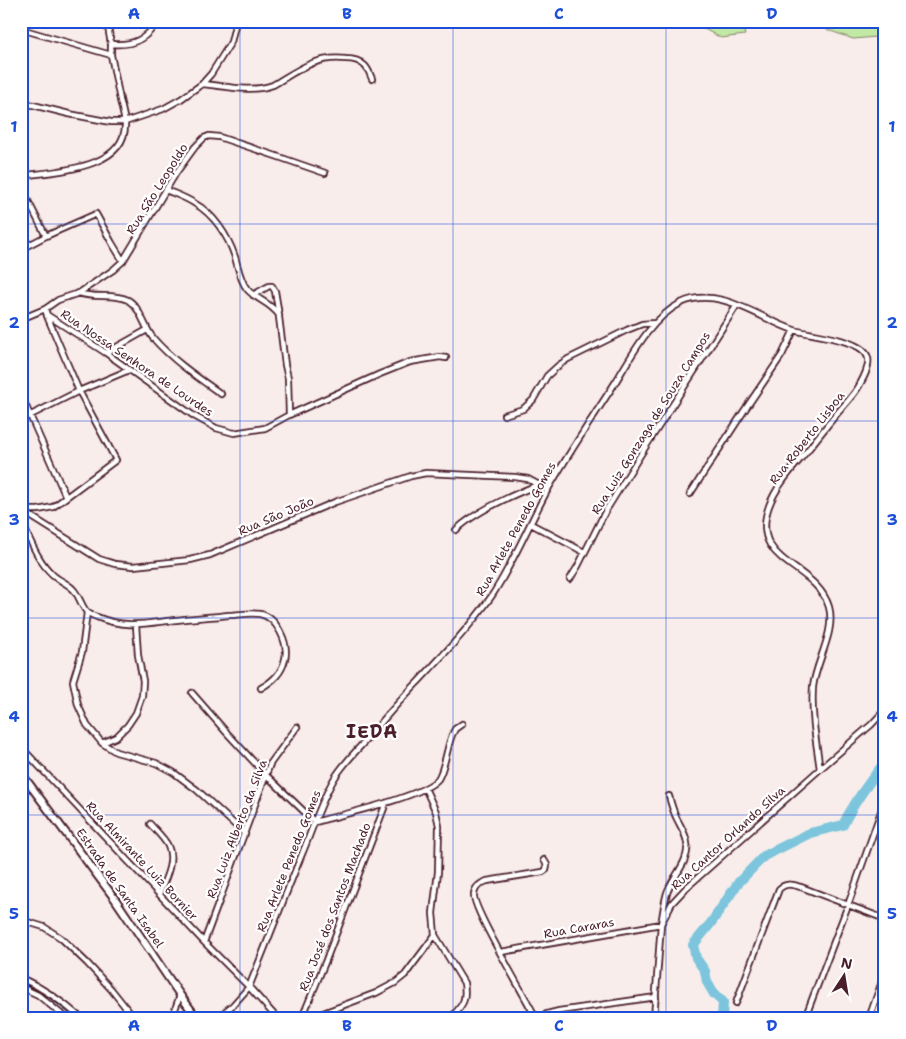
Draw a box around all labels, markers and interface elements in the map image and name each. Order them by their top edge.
text: A [128,3,140,24]
text: B [342,3,352,24]
text: C [554,3,564,24]
text: D [766,3,778,24]
text: 1 [10,116,18,137]
text: 1 [888,116,896,137]
street label: Rua São Leopoldo [123,141,191,237]
street label: Rua Nossa Senhora de Lourdes [58,306,216,420]
text: 2 [8,312,20,333]
text: 2 [886,312,898,333]
street label: Rua Luiz Gonzaga de Souza Campos [588,329,714,517]
street label: Rua Roberto Lisboa [766,388,849,488]
street label: Rua Arlete Penedo Gomes [472,459,560,599]
street label: Rua São João [236,493,316,539]
text: 3 [8,509,20,530]
text: 3 [886,509,898,530]
text: 4 [8,706,20,727]
text: 4 [886,706,898,727]
district label: IEDA [346,720,398,744]
street label: Rua Luiz Alberto da Silva [203,757,271,901]
street label: Rua Cantor Orlando Silva [668,782,789,894]
street label: Rua Arlete Penedo Gomes [253,788,325,934]
street label: Rua Almirante Luiz Bornier [83,798,202,924]
street label: Rua José dos Santos Machado [295,820,375,994]
street label: Estrada de Santa Isabel [73,825,168,951]
text: 5 [9,903,19,924]
text: 5 [887,903,897,924]
street label: Rua Cararas [542,914,616,942]
north arrow [818,952,868,1002]
text: N [839,953,854,973]
text: A [128,1015,140,1036]
text: B [342,1015,352,1036]
text: C [554,1015,564,1036]
text: D [766,1015,778,1036]

